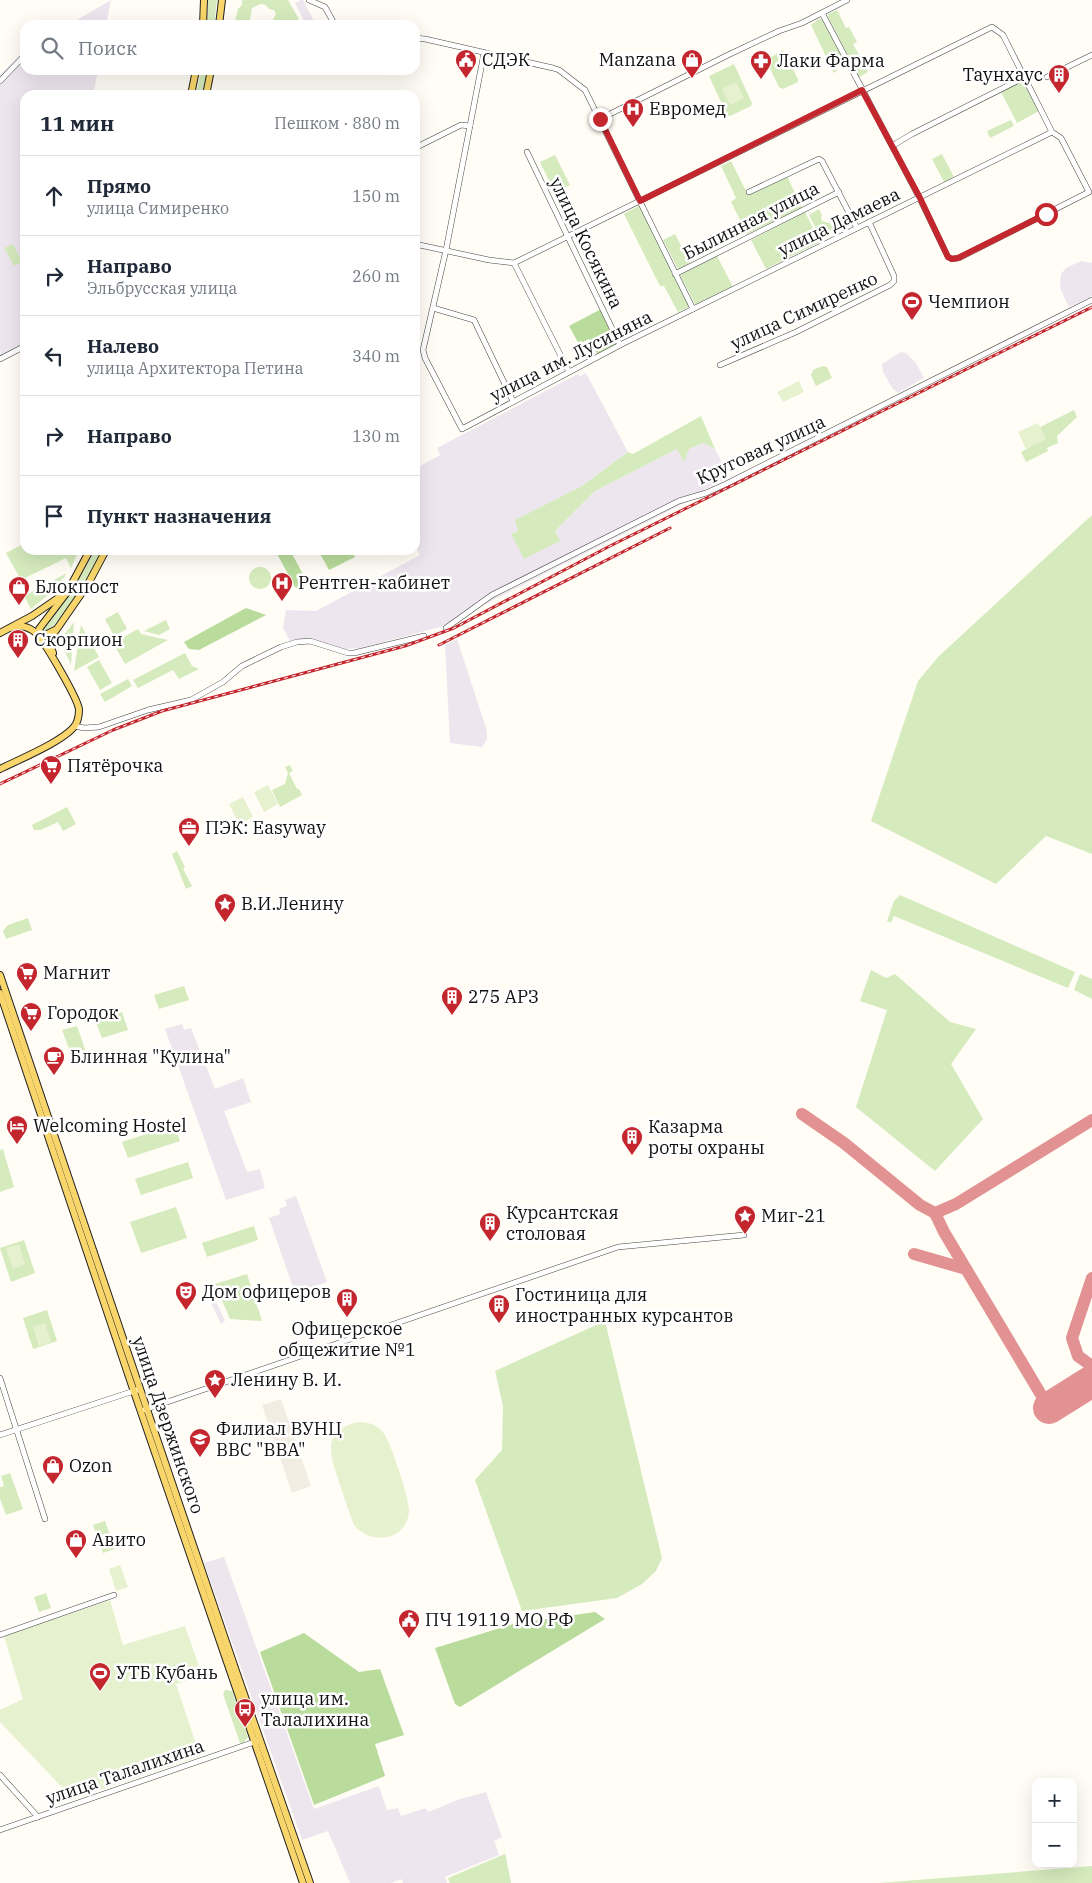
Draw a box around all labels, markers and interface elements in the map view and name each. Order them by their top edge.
search box [20,20,420,75]
icon: search [38,34,66,62]
text: Поиск [78,36,137,60]
public building icon: СДЭК [454,48,478,79]
place label: СДЭК [482,48,531,71]
place label: Manzana [599,48,676,71]
shop icon: Manzana [680,48,704,79]
pharmacy icon: Лаки Фарма [749,49,773,80]
place label: Лаки Фарма [777,49,885,72]
place label: Таунхаус [962,63,1043,86]
building icon: Таунхаус [1047,63,1071,94]
hospital icon: Евромед [621,97,645,128]
place label: Евромед [649,97,726,120]
route end [589,108,612,131]
text: 11 мин [40,109,114,137]
text: Пешком · 880 m [274,113,400,133]
street label: улица Косякина [545,173,628,312]
text: Прямо [87,174,151,198]
street label: Былинная улица [679,176,823,265]
icon: ahead [40,182,68,210]
street label: улица Дамаева [774,182,904,261]
text: 150 m [352,186,400,206]
text: улица Симиренко [87,198,229,218]
route start [1035,203,1058,226]
text: Направо [87,254,172,278]
icon: right [40,262,68,290]
text: 260 m [352,266,400,286]
street label: улица Симиренко [727,266,881,355]
text: Эльбрусская улица [87,278,237,298]
sports icon: Чемпион [900,290,924,321]
place label: Чемпион [928,290,1010,313]
street label: улица им. Лусиняна [486,305,656,406]
text: Налево [87,334,159,358]
icon: left [40,342,68,370]
text: 340 m [352,346,400,366]
text: улица Архитектора Петина [87,358,303,378]
street label: Круговая улица [693,410,829,489]
icon: right [40,422,68,450]
text: Направо [87,424,172,448]
text: 130 m [352,426,400,446]
icon: arrive [40,502,68,530]
text: Пункт назначения [87,504,271,528]
hospital icon: Рентген-кабинет [270,571,294,602]
place label: Рентген-кабинет [298,571,450,594]
shop icon: Блокпост [7,575,31,606]
place label: Блокпост [35,575,119,598]
building icon: Скорпион [6,628,30,659]
place label: Скорпион [34,628,123,651]
supermarket icon: Пятёрочка [39,754,63,785]
place label: Пятёрочка [67,754,163,777]
office icon: ПЭК: Easyway [177,816,201,847]
place label: ПЭК: Easyway [205,816,326,839]
place icon: В.И.Ленину [213,892,237,923]
place label: В.И.Ленину [241,892,344,915]
supermarket icon: Магнит [15,961,39,992]
place label: Магнит [43,961,110,984]
building icon: 275 АРЗ [440,985,464,1016]
place label: 275 АРЗ [468,985,539,1008]
supermarket icon: Городок [19,1001,43,1032]
place label: Городок [47,1001,119,1024]
cafe icon: Блинная "Кулина" [42,1045,66,1076]
place label: Блинная "Кулина" [70,1045,231,1068]
hotel icon: Welcoming Hostel [5,1114,29,1145]
place label: Welcoming Hostel [33,1114,187,1137]
place label: Казарма роты охраны [648,1115,765,1159]
building icon: Казарма роты охраны [620,1125,644,1156]
place label: Курсантская столовая [506,1201,619,1245]
place icon: Миг-21 [733,1204,757,1235]
place label: Миг-21 [761,1204,826,1227]
building icon: Курсантская столовая [478,1211,502,1242]
theatre icon: Дом офицеров [174,1280,198,1311]
place label: Дом офицеров [202,1280,331,1303]
place label: Гостиница для иностранных курсантов [515,1283,733,1327]
building icon: Офицерское общежитие №1 [335,1287,359,1318]
building icon: Гостиница для иностранных курсантов [487,1293,511,1324]
place label: Офицерское общежитие №1 [278,1317,416,1361]
street label: улица Дзержинского [127,1333,210,1517]
place icon: Ленину В. И. [203,1368,227,1399]
place label: Ленину В. И. [231,1368,342,1391]
place label: Филиал ВУНЦ ВВС "ВВА" [216,1417,342,1461]
school or university icon: Филиал ВУНЦ ВВС "ВВА" [188,1427,212,1458]
shop icon: Ozon [41,1454,65,1485]
place label: Ozon [69,1454,113,1477]
shop icon: Авито [64,1528,88,1559]
place label: Авито [92,1528,146,1551]
public building icon: ПЧ 19119 МО РФ [397,1608,421,1639]
place label: ПЧ 19119 МО РФ [425,1608,574,1631]
sports icon: УТБ Кубань [88,1661,112,1692]
place label: УТБ Кубань [116,1661,218,1684]
place label: улица им. Талалихина [261,1687,369,1731]
bus stop icon: улица им. Талалихина [233,1697,257,1728]
street label: улица Талалихина [43,1734,207,1809]
map controls [1032,1778,1077,1868]
button: + [1032,1778,1077,1823]
button: − [1032,1823,1077,1868]

